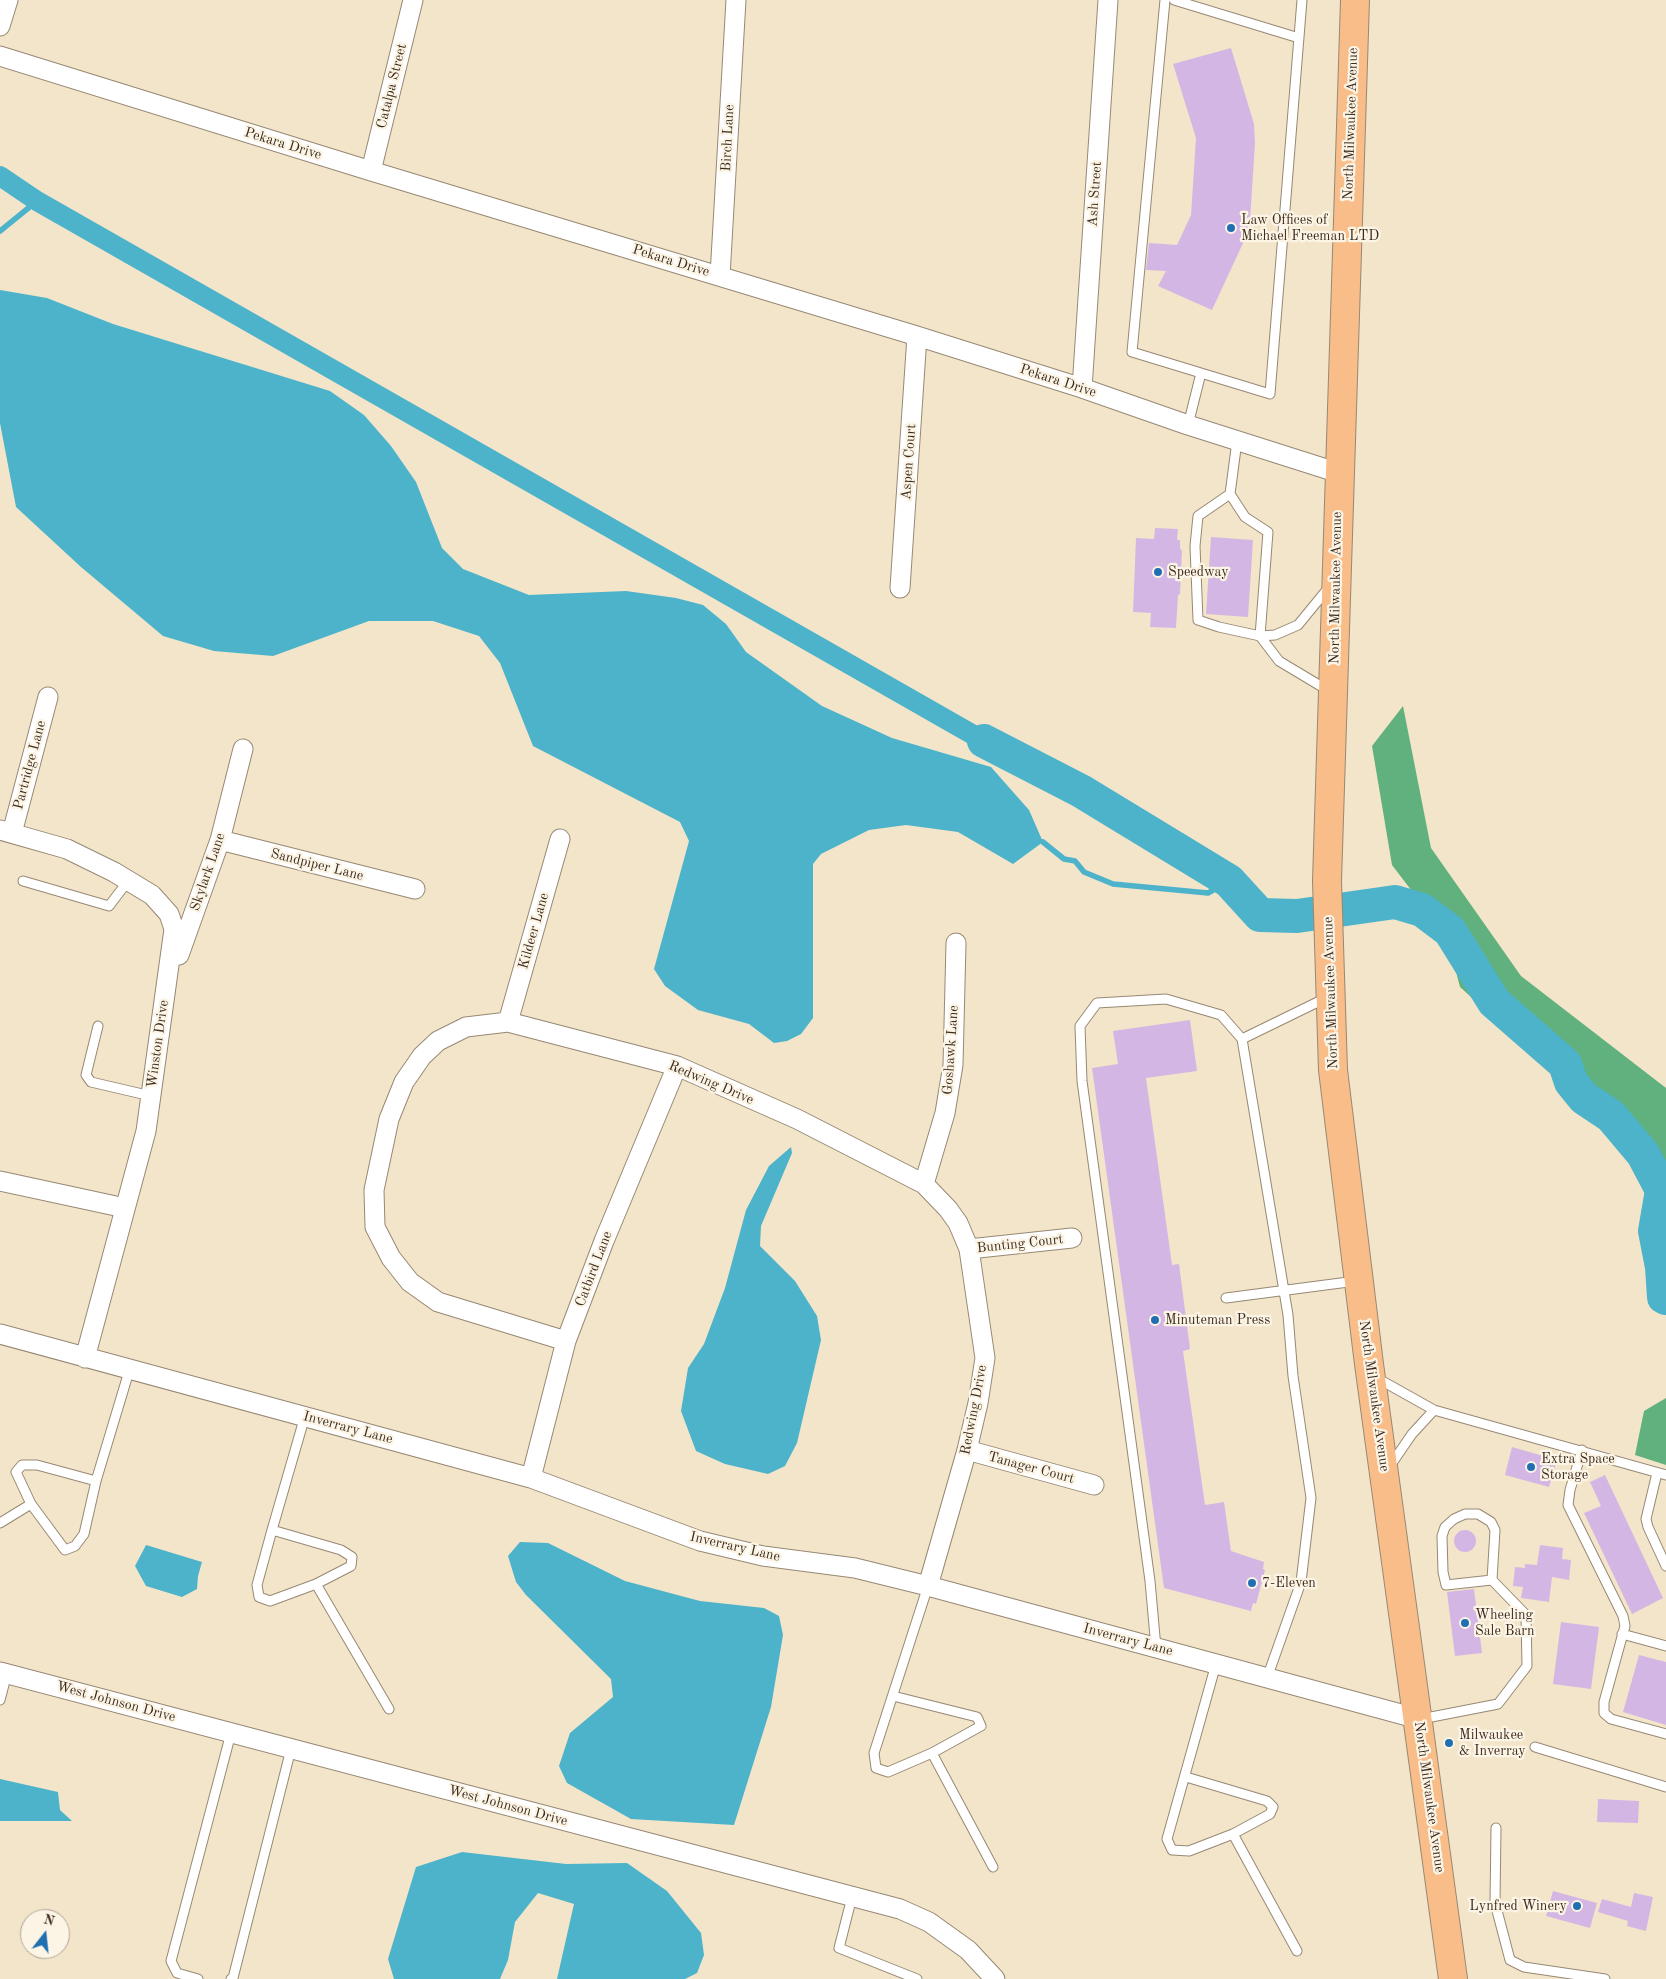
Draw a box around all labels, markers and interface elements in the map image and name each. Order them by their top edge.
street label: Catalpa Street [373,42,411,130]
street label: North Milwaukee Avenue [1340,47,1362,201]
street label: Birch Lane [718,104,738,172]
street label: Pekara Drive [242,124,324,164]
street label: Ash Street [1084,161,1106,227]
place label: Law Offices of Michael Freeman LTD [1241,212,1379,244]
marker: Law Offices of Michael Freeman LTD [1225,222,1237,234]
street label: Pekara Drive [630,241,712,281]
street label: Pekara Drive [1018,361,1098,401]
street label: Aspen Court [898,423,920,501]
street label: North Milwaukee Avenue [1326,512,1346,664]
place label: Speedway [1168,564,1229,580]
marker: Speedway [1152,566,1164,578]
street label: Partridge Lane [10,719,50,811]
street label: Skylark Lane [187,831,229,913]
street label: Sandpiper Lane [269,845,365,885]
street label: Kildeer Lane [515,891,553,971]
street label: North Milwaukee Avenue [1320,916,1342,1070]
street label: Winston Drive [144,999,172,1089]
street label: Goshawk Lane [939,1005,963,1095]
street label: Redwing Drive [666,1057,756,1109]
street label: Catbird Lane [572,1229,616,1309]
street label: Bunting Court [976,1231,1064,1257]
place label: Minuteman Press [1165,1312,1270,1328]
marker: Minuteman Press [1149,1314,1161,1326]
street label: North Milwaukee Avenue [1355,1319,1393,1473]
street label: Redwing Drive [957,1364,991,1456]
street label: Inverrary Lane [301,1408,395,1448]
street label: Tanager Court [986,1448,1076,1488]
place label: Extra Space Storage [1541,1451,1615,1484]
marker: Extra Space Storage [1525,1461,1537,1473]
street label: Inverrary Lane [688,1528,782,1566]
place label: 7-Eleven [1262,1575,1316,1591]
marker: 7-Eleven [1246,1577,1258,1589]
place label: Wheeling Sale Barn [1475,1607,1535,1640]
marker: Wheeling Sale Barn [1459,1617,1471,1629]
street label: Inverrary Lane [1081,1620,1175,1660]
street label: West Johnson Drive [55,1678,177,1726]
street label: North Milwaukee Avenue [1410,1720,1448,1874]
place label: Milwaukee & Inverray [1459,1727,1526,1760]
marker: Milwaukee & Inverray [1443,1737,1455,1749]
street label: West Johnson Drive [447,1782,569,1830]
place label: Lynfred Winery [1469,1898,1567,1914]
marker: Lynfred Winery [1571,1900,1583,1912]
north arrow [20,1909,70,1959]
text: N [42,1912,56,1929]

